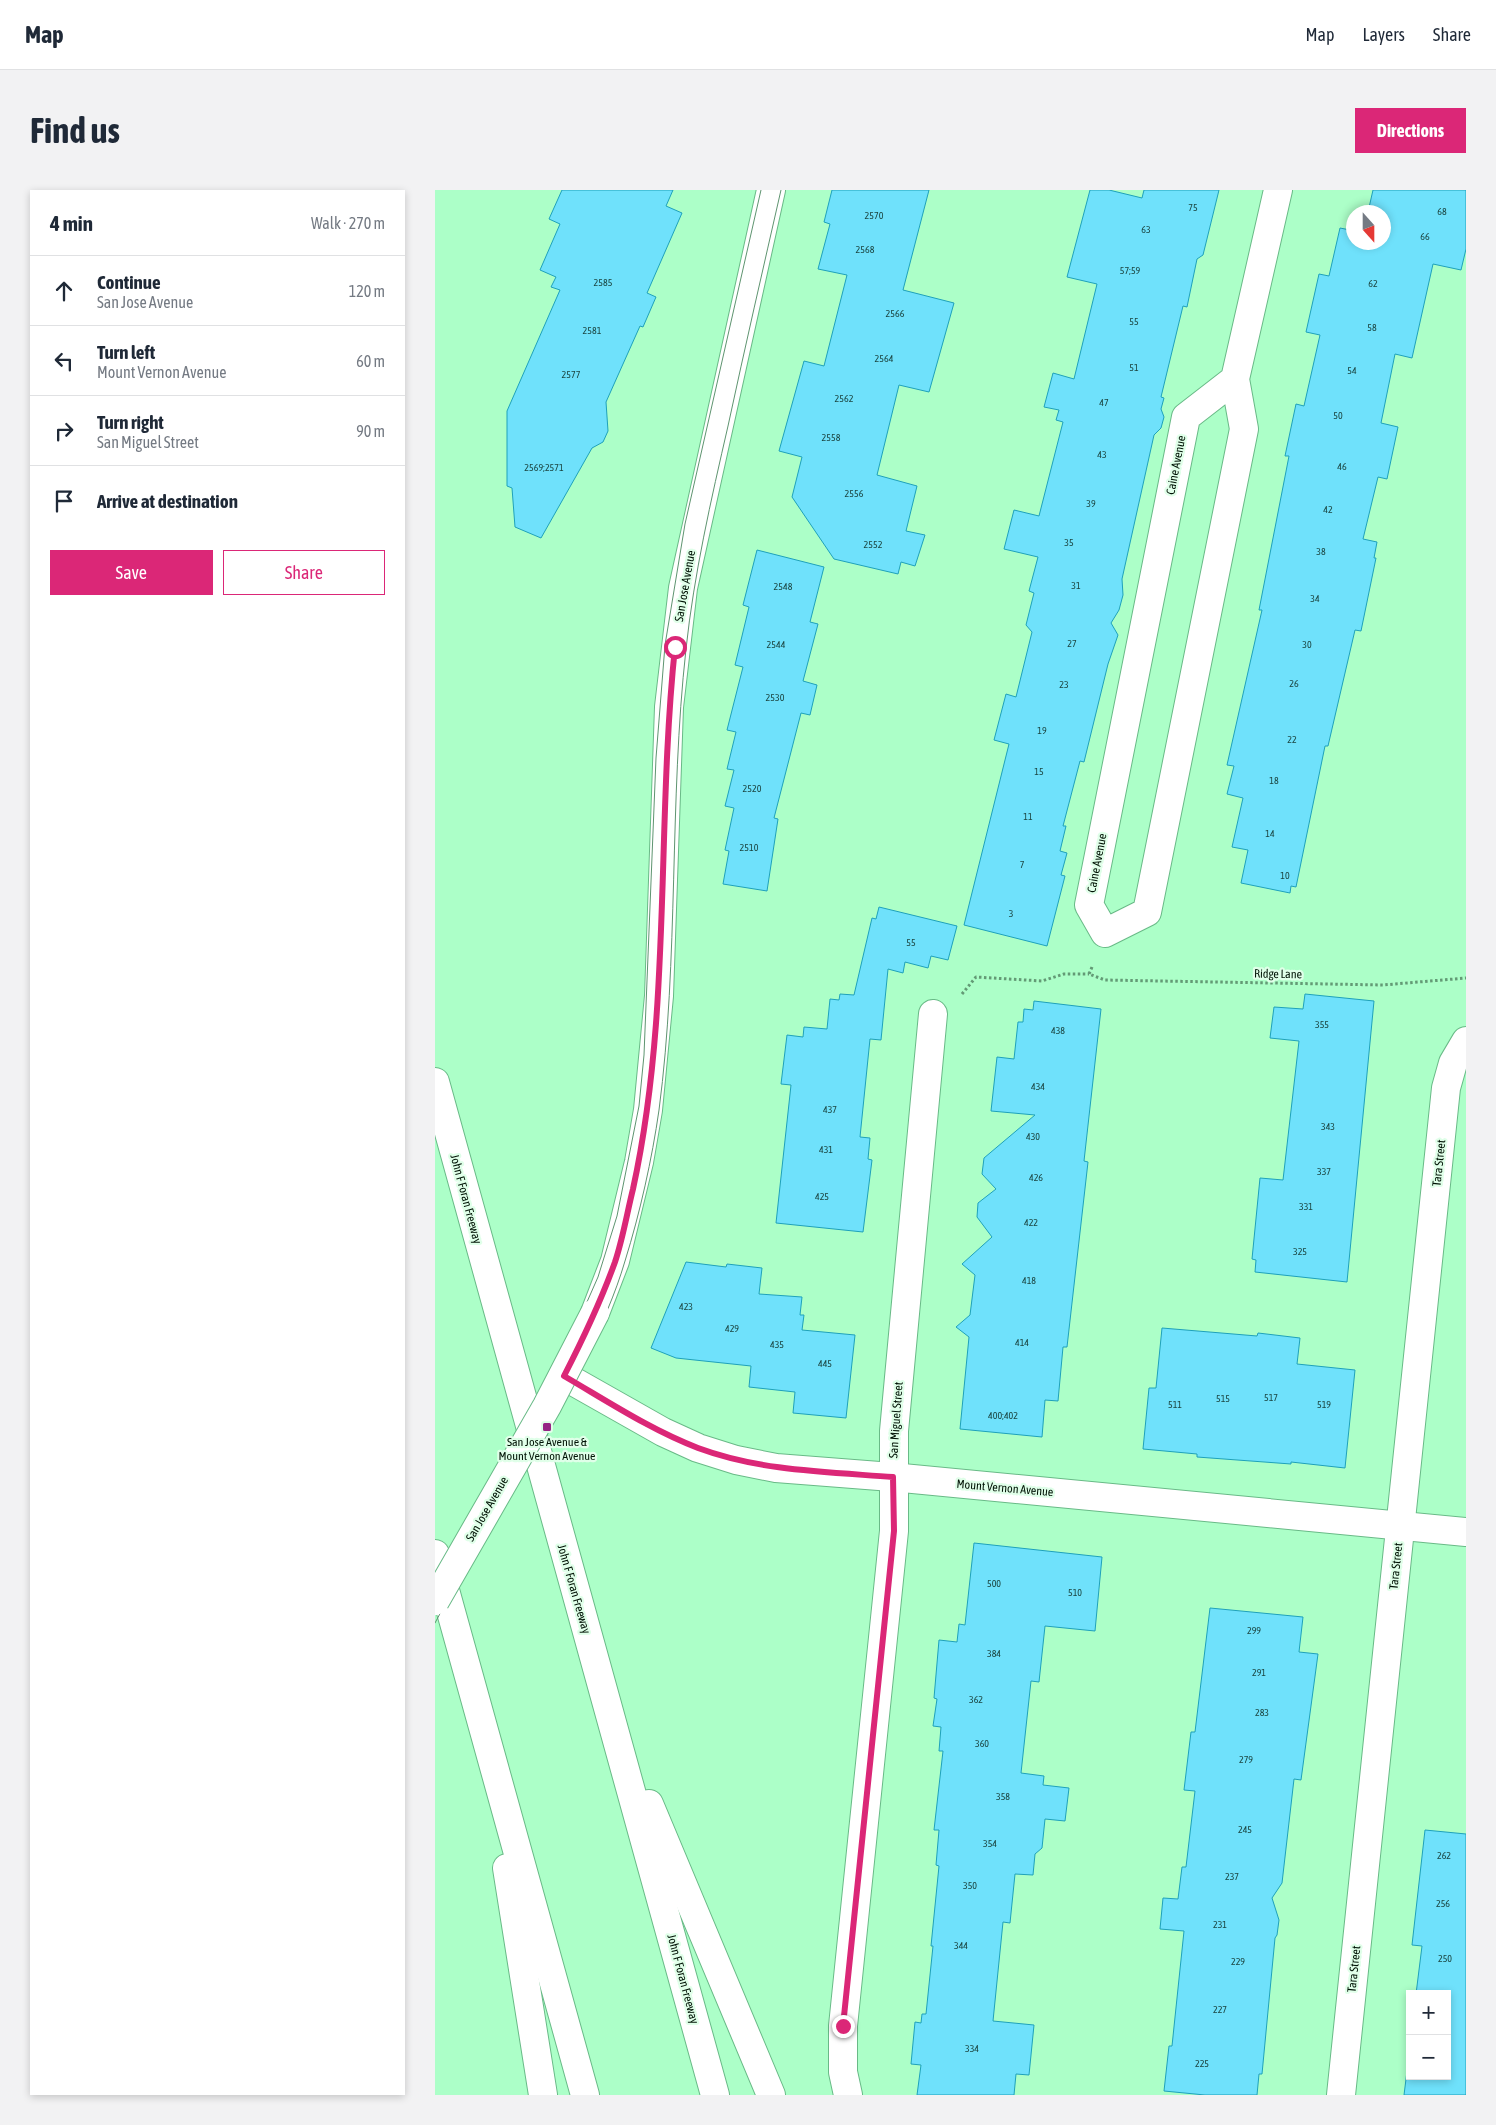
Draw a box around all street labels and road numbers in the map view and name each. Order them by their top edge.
street label: Caine Avenue [1163,434,1189,496]
street label: San Jose Avenue [672,549,698,623]
street label: Caine Avenue [1084,832,1110,894]
street label: Ridge Lane [1254,967,1302,981]
street label: Tara Street [1430,1138,1448,1187]
street label: John F Foran Freeway [447,1153,485,1245]
street label: San Miguel Street [886,1381,906,1459]
street label: San Jose Avenue [463,1474,511,1544]
street label: Mount Vernon Avenue [956,1477,1054,1499]
street label: Tara Street [1387,1541,1405,1590]
street label: John F Foran Freeway [555,1543,593,1635]
street label: John F Foran Freeway [664,1933,702,2025]
street label: Tara Street [1345,1944,1363,1993]

